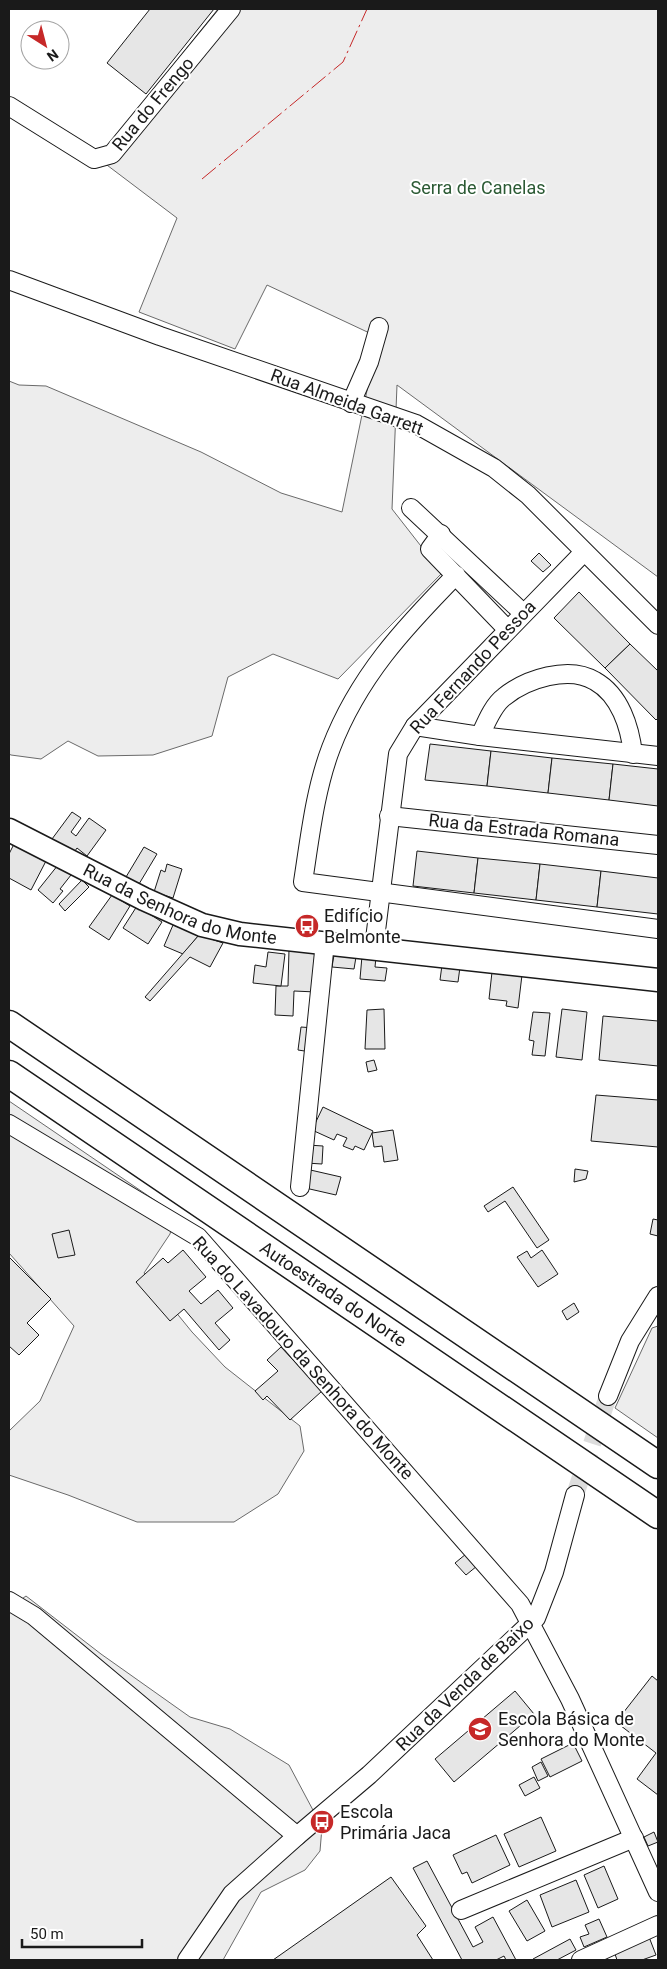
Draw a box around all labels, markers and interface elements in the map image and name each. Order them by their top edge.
north arrow [20,20,70,70]
text: N [44,46,61,65]
street label: Rua do Frengo [107,53,198,155]
park label: Serra de Canelas [411,177,545,198]
street label: Rua Almeida Garrett [268,364,426,439]
street label: Rua Fernando Pessoa [405,596,540,738]
street label: Rua da Estrada Romana [428,809,620,850]
street label: Rua da Senhora do Monte [80,859,278,948]
place label: Edifício Belmonte [324,905,401,947]
bus stop icon: Edifício Belmonte [294,913,320,939]
street label: Rua do Lavadouro da Senhora do Monte [189,1232,418,1484]
street label: Autoestrada do Norte [256,1237,411,1351]
street label: Rua da Venda de Baixo [391,1612,538,1755]
place label: Escola Básica de Senhora do Monte [498,1708,645,1750]
school or university icon: Escola Básica de Senhora do Monte [467,1716,493,1742]
place label: Escola Primária Jaca [340,1801,451,1843]
bus stop icon: Escola Primária Jaca [309,1809,335,1835]
scale bar [22,1916,142,1948]
text: 50 m [30,1925,64,1943]

